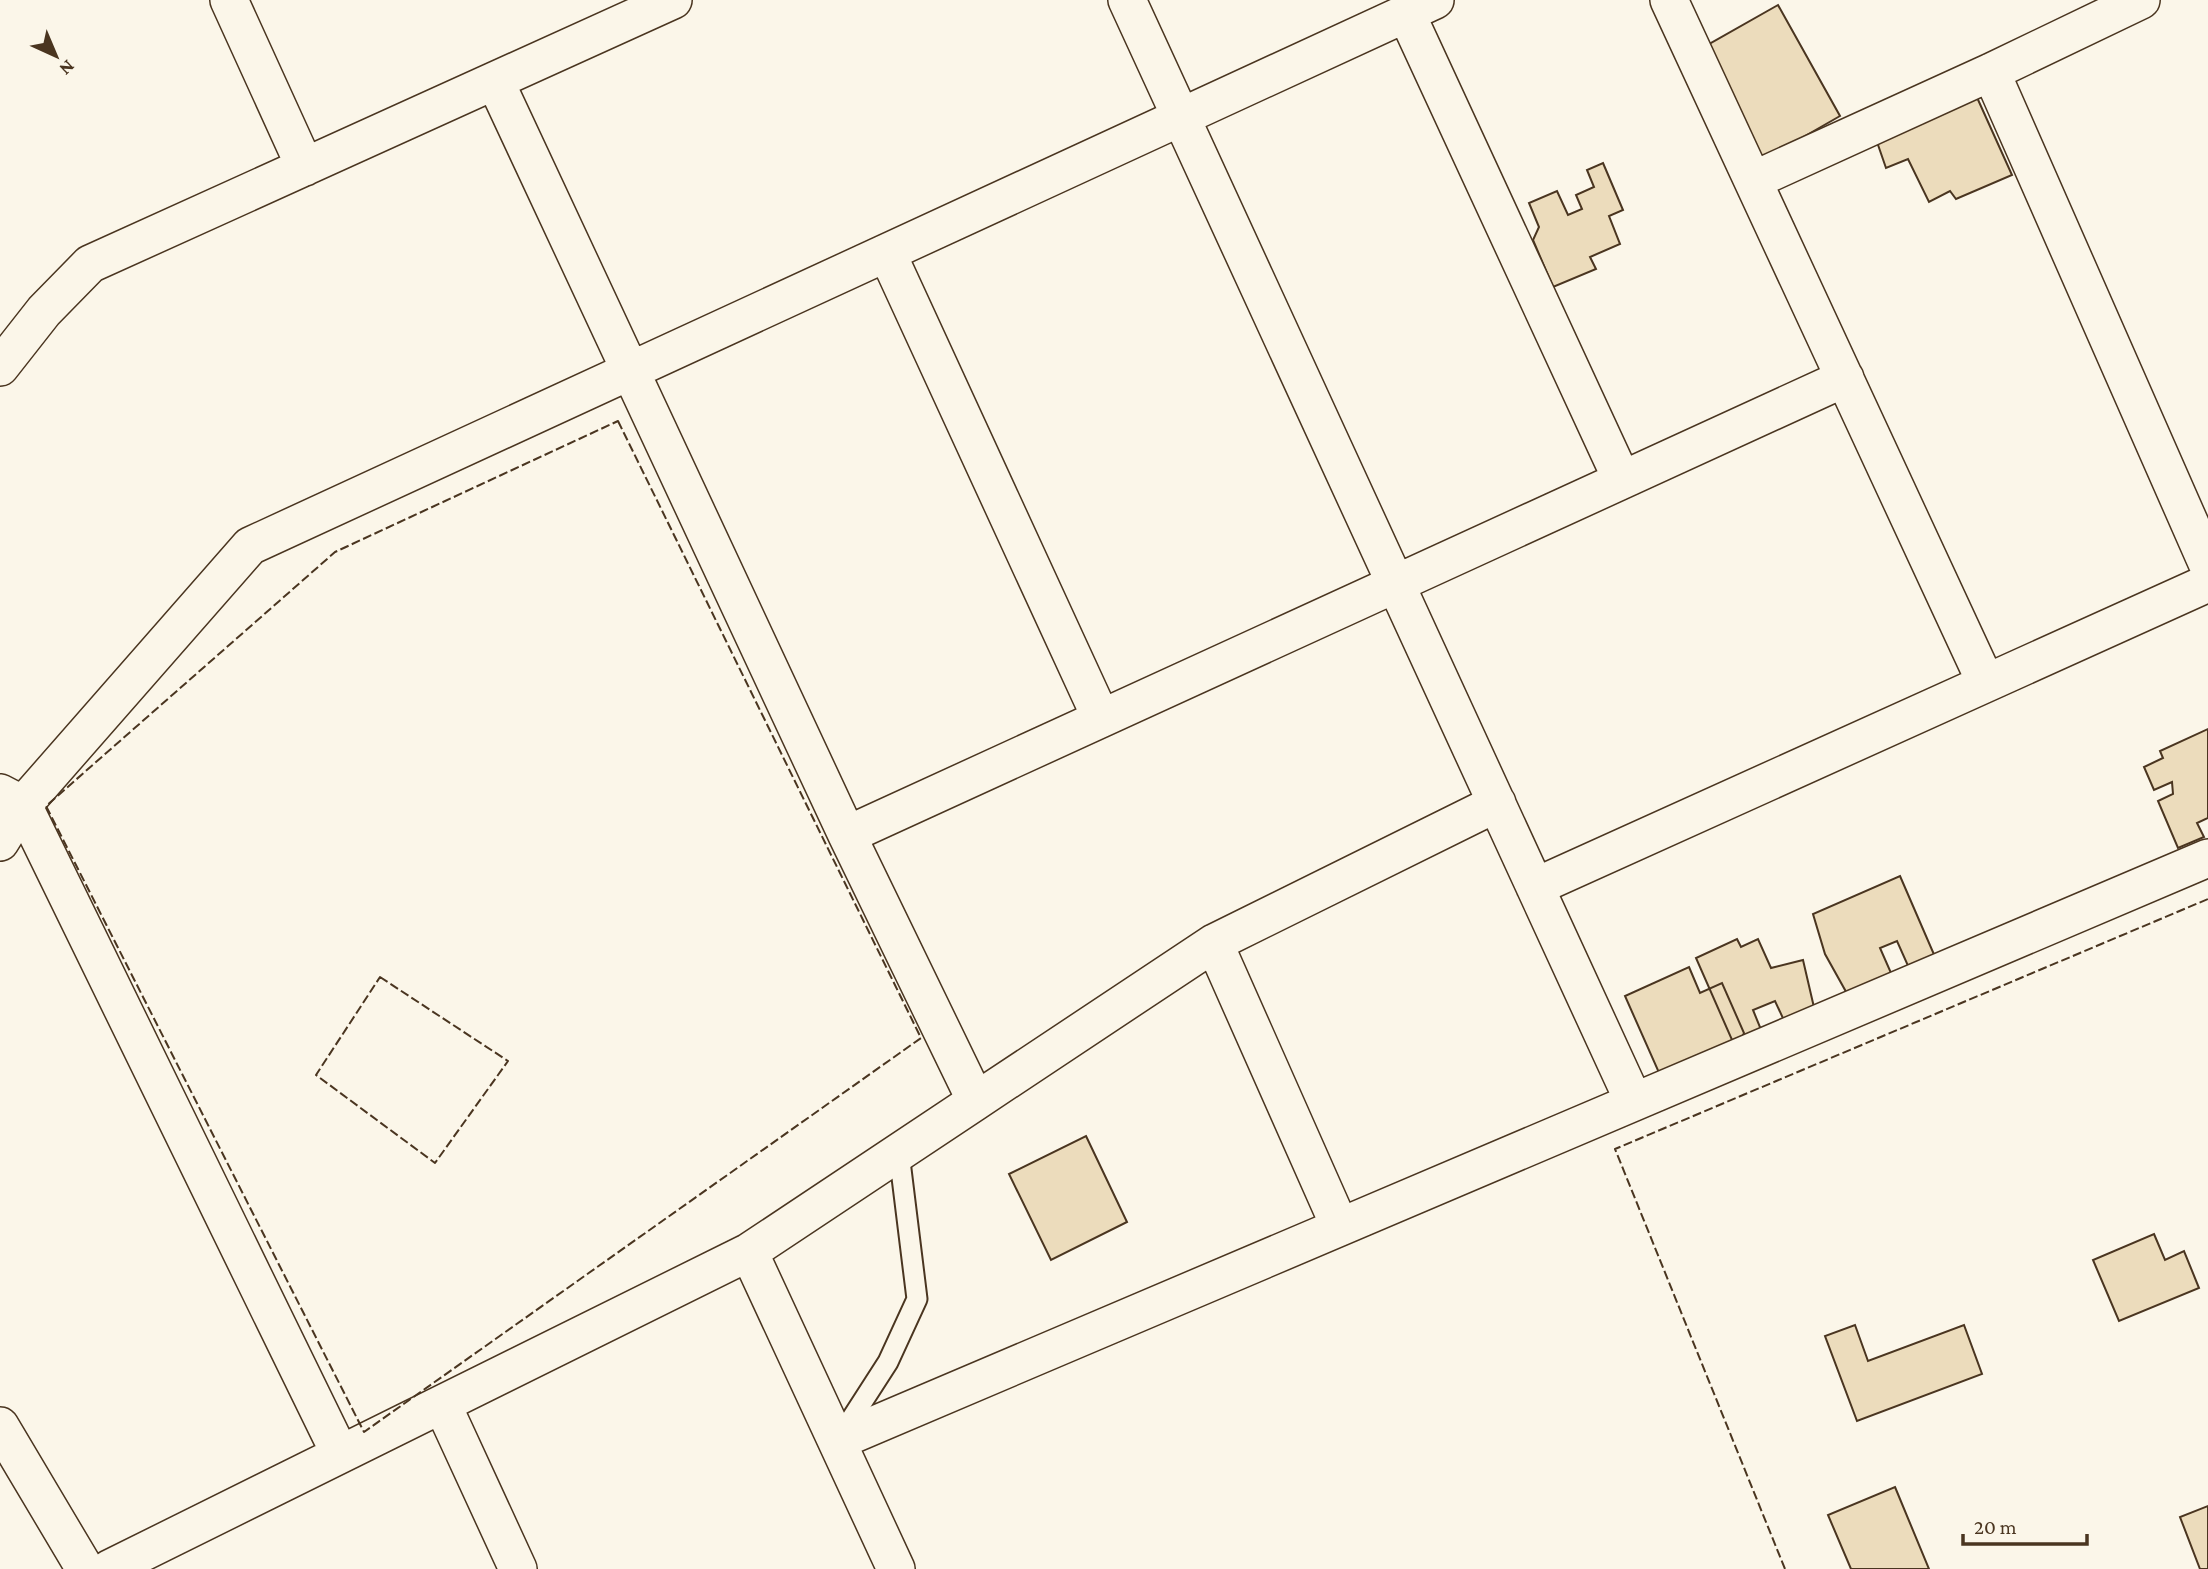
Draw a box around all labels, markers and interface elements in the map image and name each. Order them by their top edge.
north arrow [21,21,91,91]
text: N [55,56,79,80]
scale bar [1963,1502,2087,1546]
text: 20 m [1974,1515,2017,1539]

